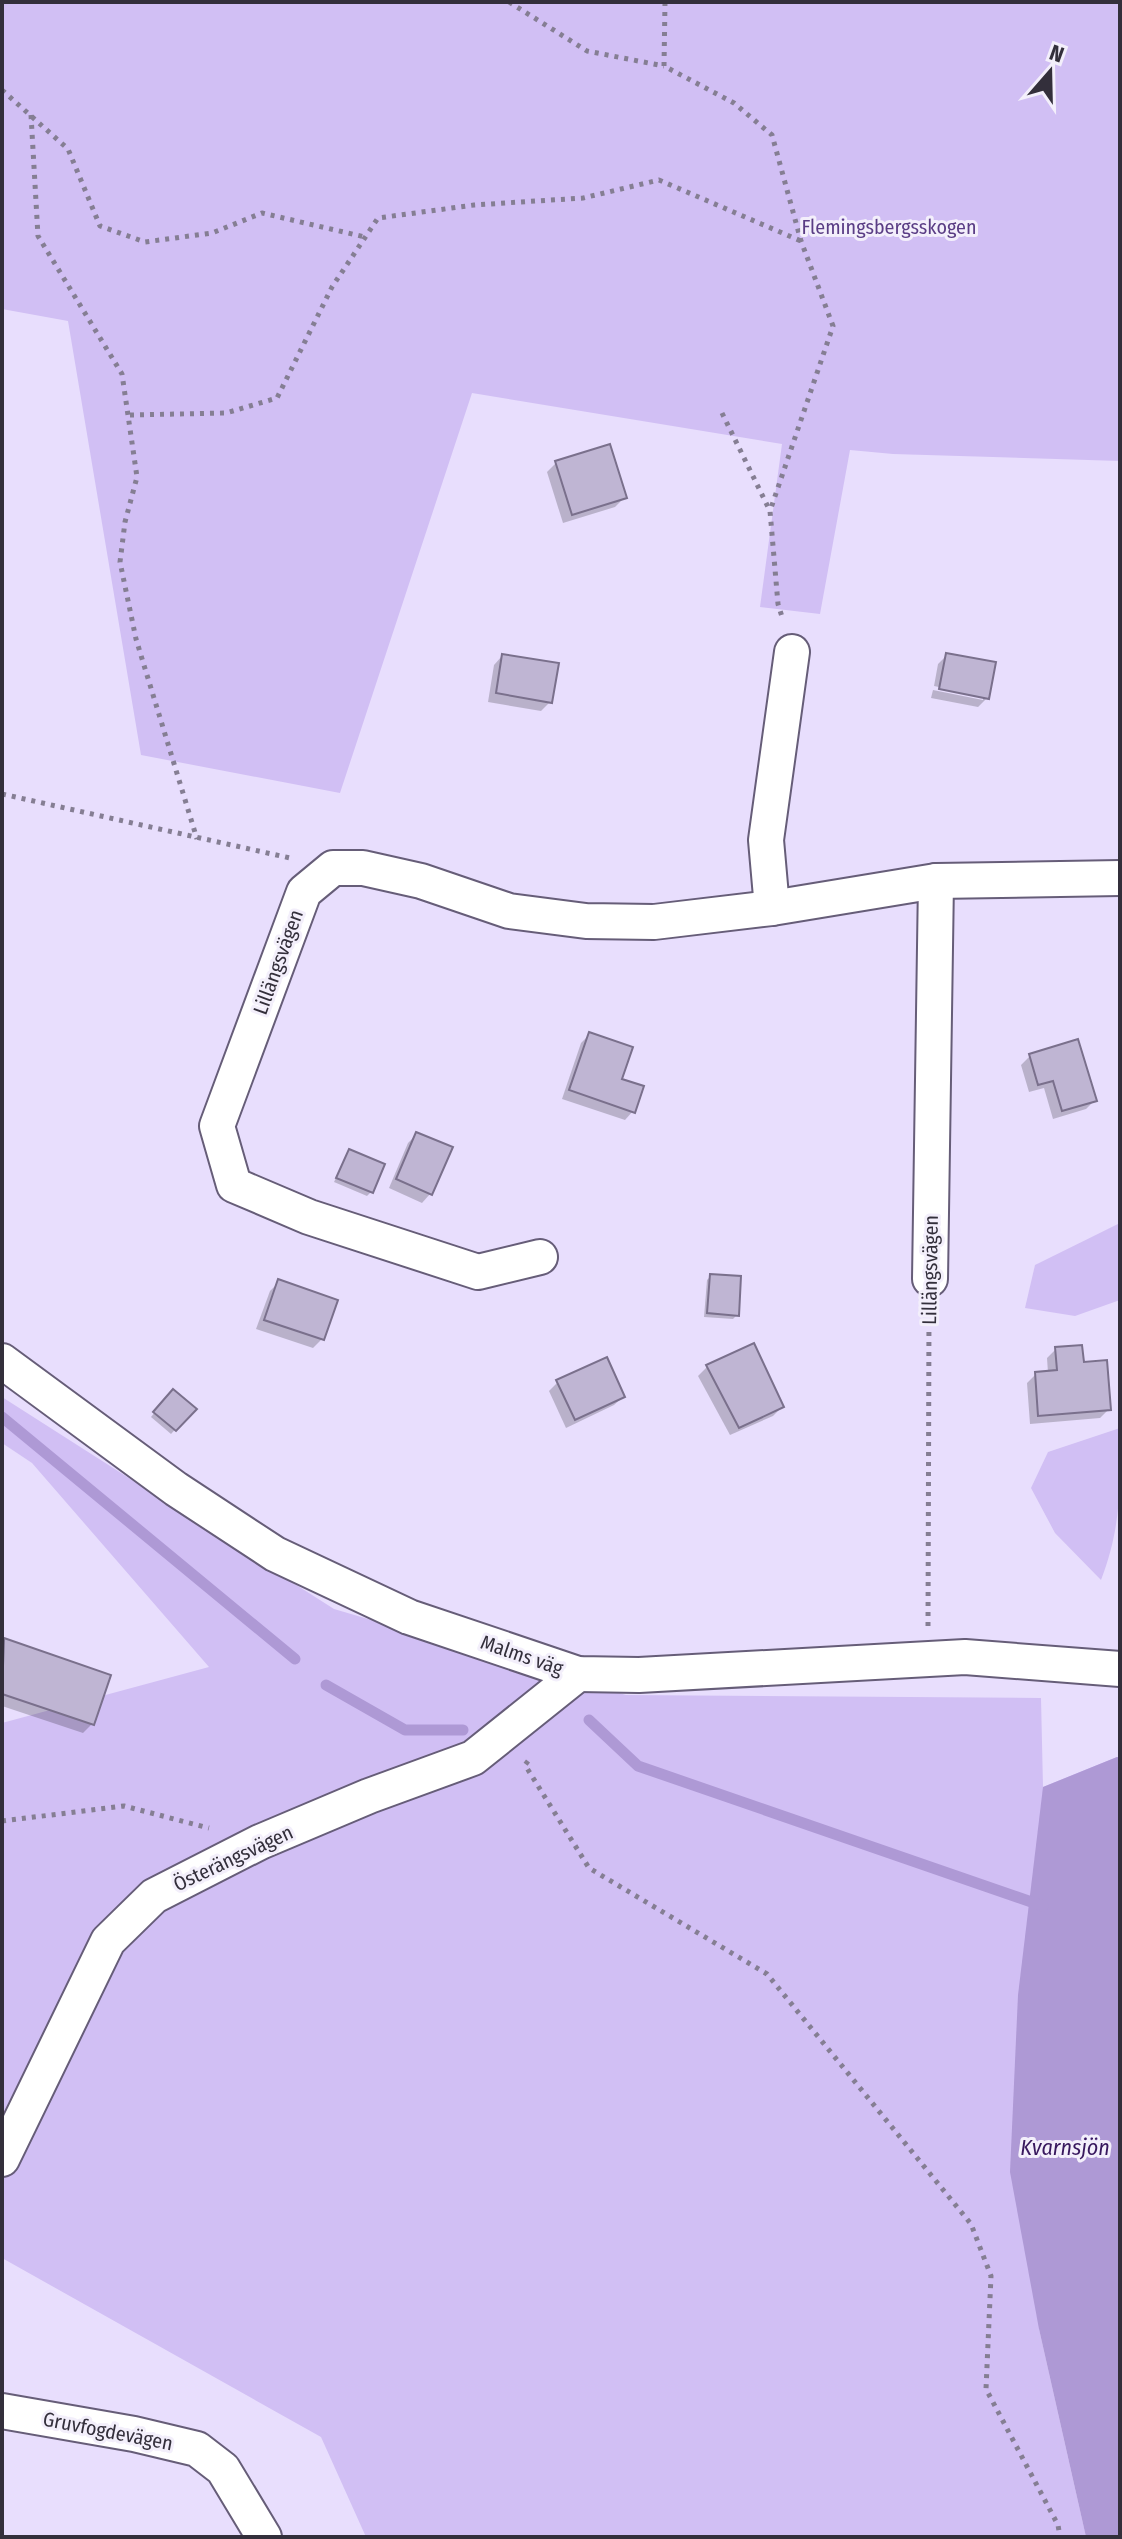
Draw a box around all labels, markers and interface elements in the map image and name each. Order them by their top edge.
north arrow [1010,32,1090,112]
text: N [1046,39,1067,69]
park label: Flemingsbergsskogen [802,215,976,239]
street label: Lillängsvägen [248,906,308,1018]
street label: Lillängsvägen [917,1215,943,1325]
street label: Malms väg [478,1630,567,1680]
street label: Österängsvägen [169,1820,297,1896]
water label: Kvarnsjön [1020,2134,1110,2161]
street label: Gruvfogdevägen [41,2407,175,2455]

